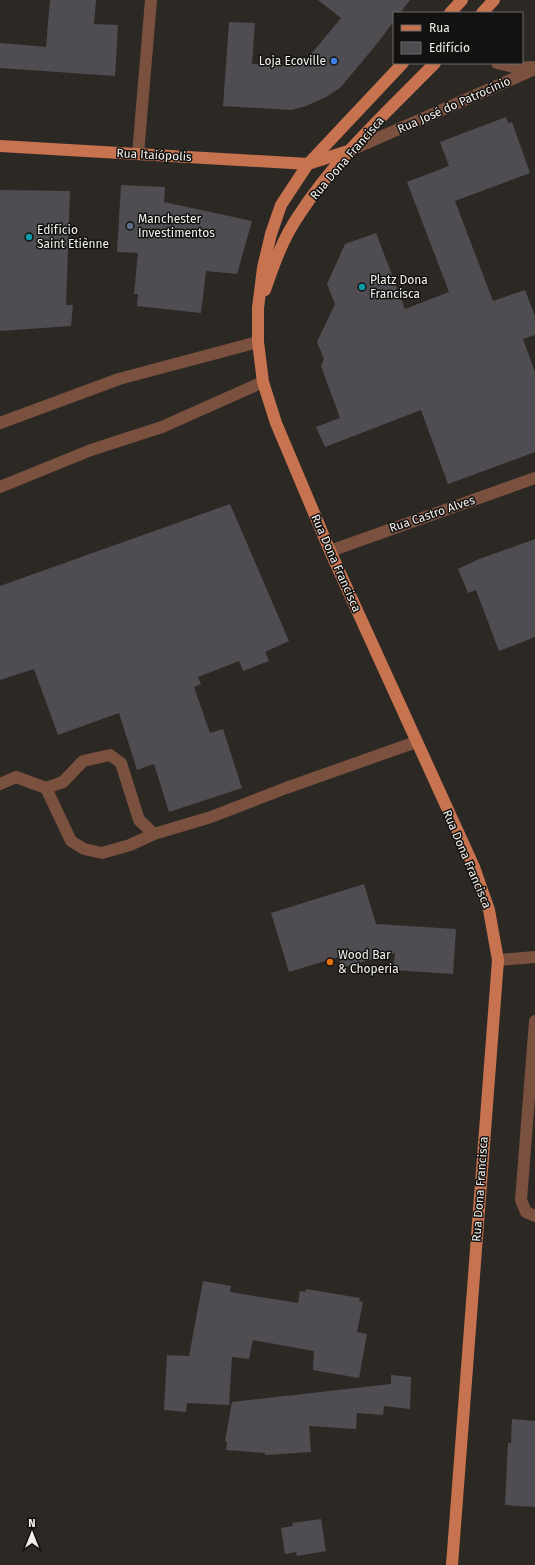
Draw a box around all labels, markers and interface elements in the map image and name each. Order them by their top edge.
legend [393,12,523,64]
text: Rua [429,21,450,35]
text: Edifício [429,41,470,55]
place label: Loja Ecoville [259,54,326,68]
marker: Loja Ecoville [329,56,339,66]
street label: Rua José do Patrocínio [395,74,513,136]
street label: Rua Dona Francisca [307,114,387,202]
street label: Rua Itaiópolis [116,146,192,164]
place label: Manchester Investimentos [138,212,215,240]
marker: Manchester Investimentos [125,221,135,231]
place label: Edifício Saint Etiènne [37,223,109,251]
marker: Edifício Saint Etiènne [24,232,34,242]
place label: Platz Dona Francisca [370,273,428,301]
marker: Platz Dona Francisca [357,282,367,292]
street label: Rua Castro Alves [387,493,477,535]
street label: Rua Dona Francisca [308,512,364,614]
street label: Rua Dona Francisca [440,808,494,910]
place label: Wood Bar & Choperia [338,948,399,976]
marker: Wood Bar & Choperia [325,957,335,967]
street label: Rua Dona Francisca [469,1136,491,1242]
north arrow [12,1513,52,1553]
text: N [28,1517,36,1530]

